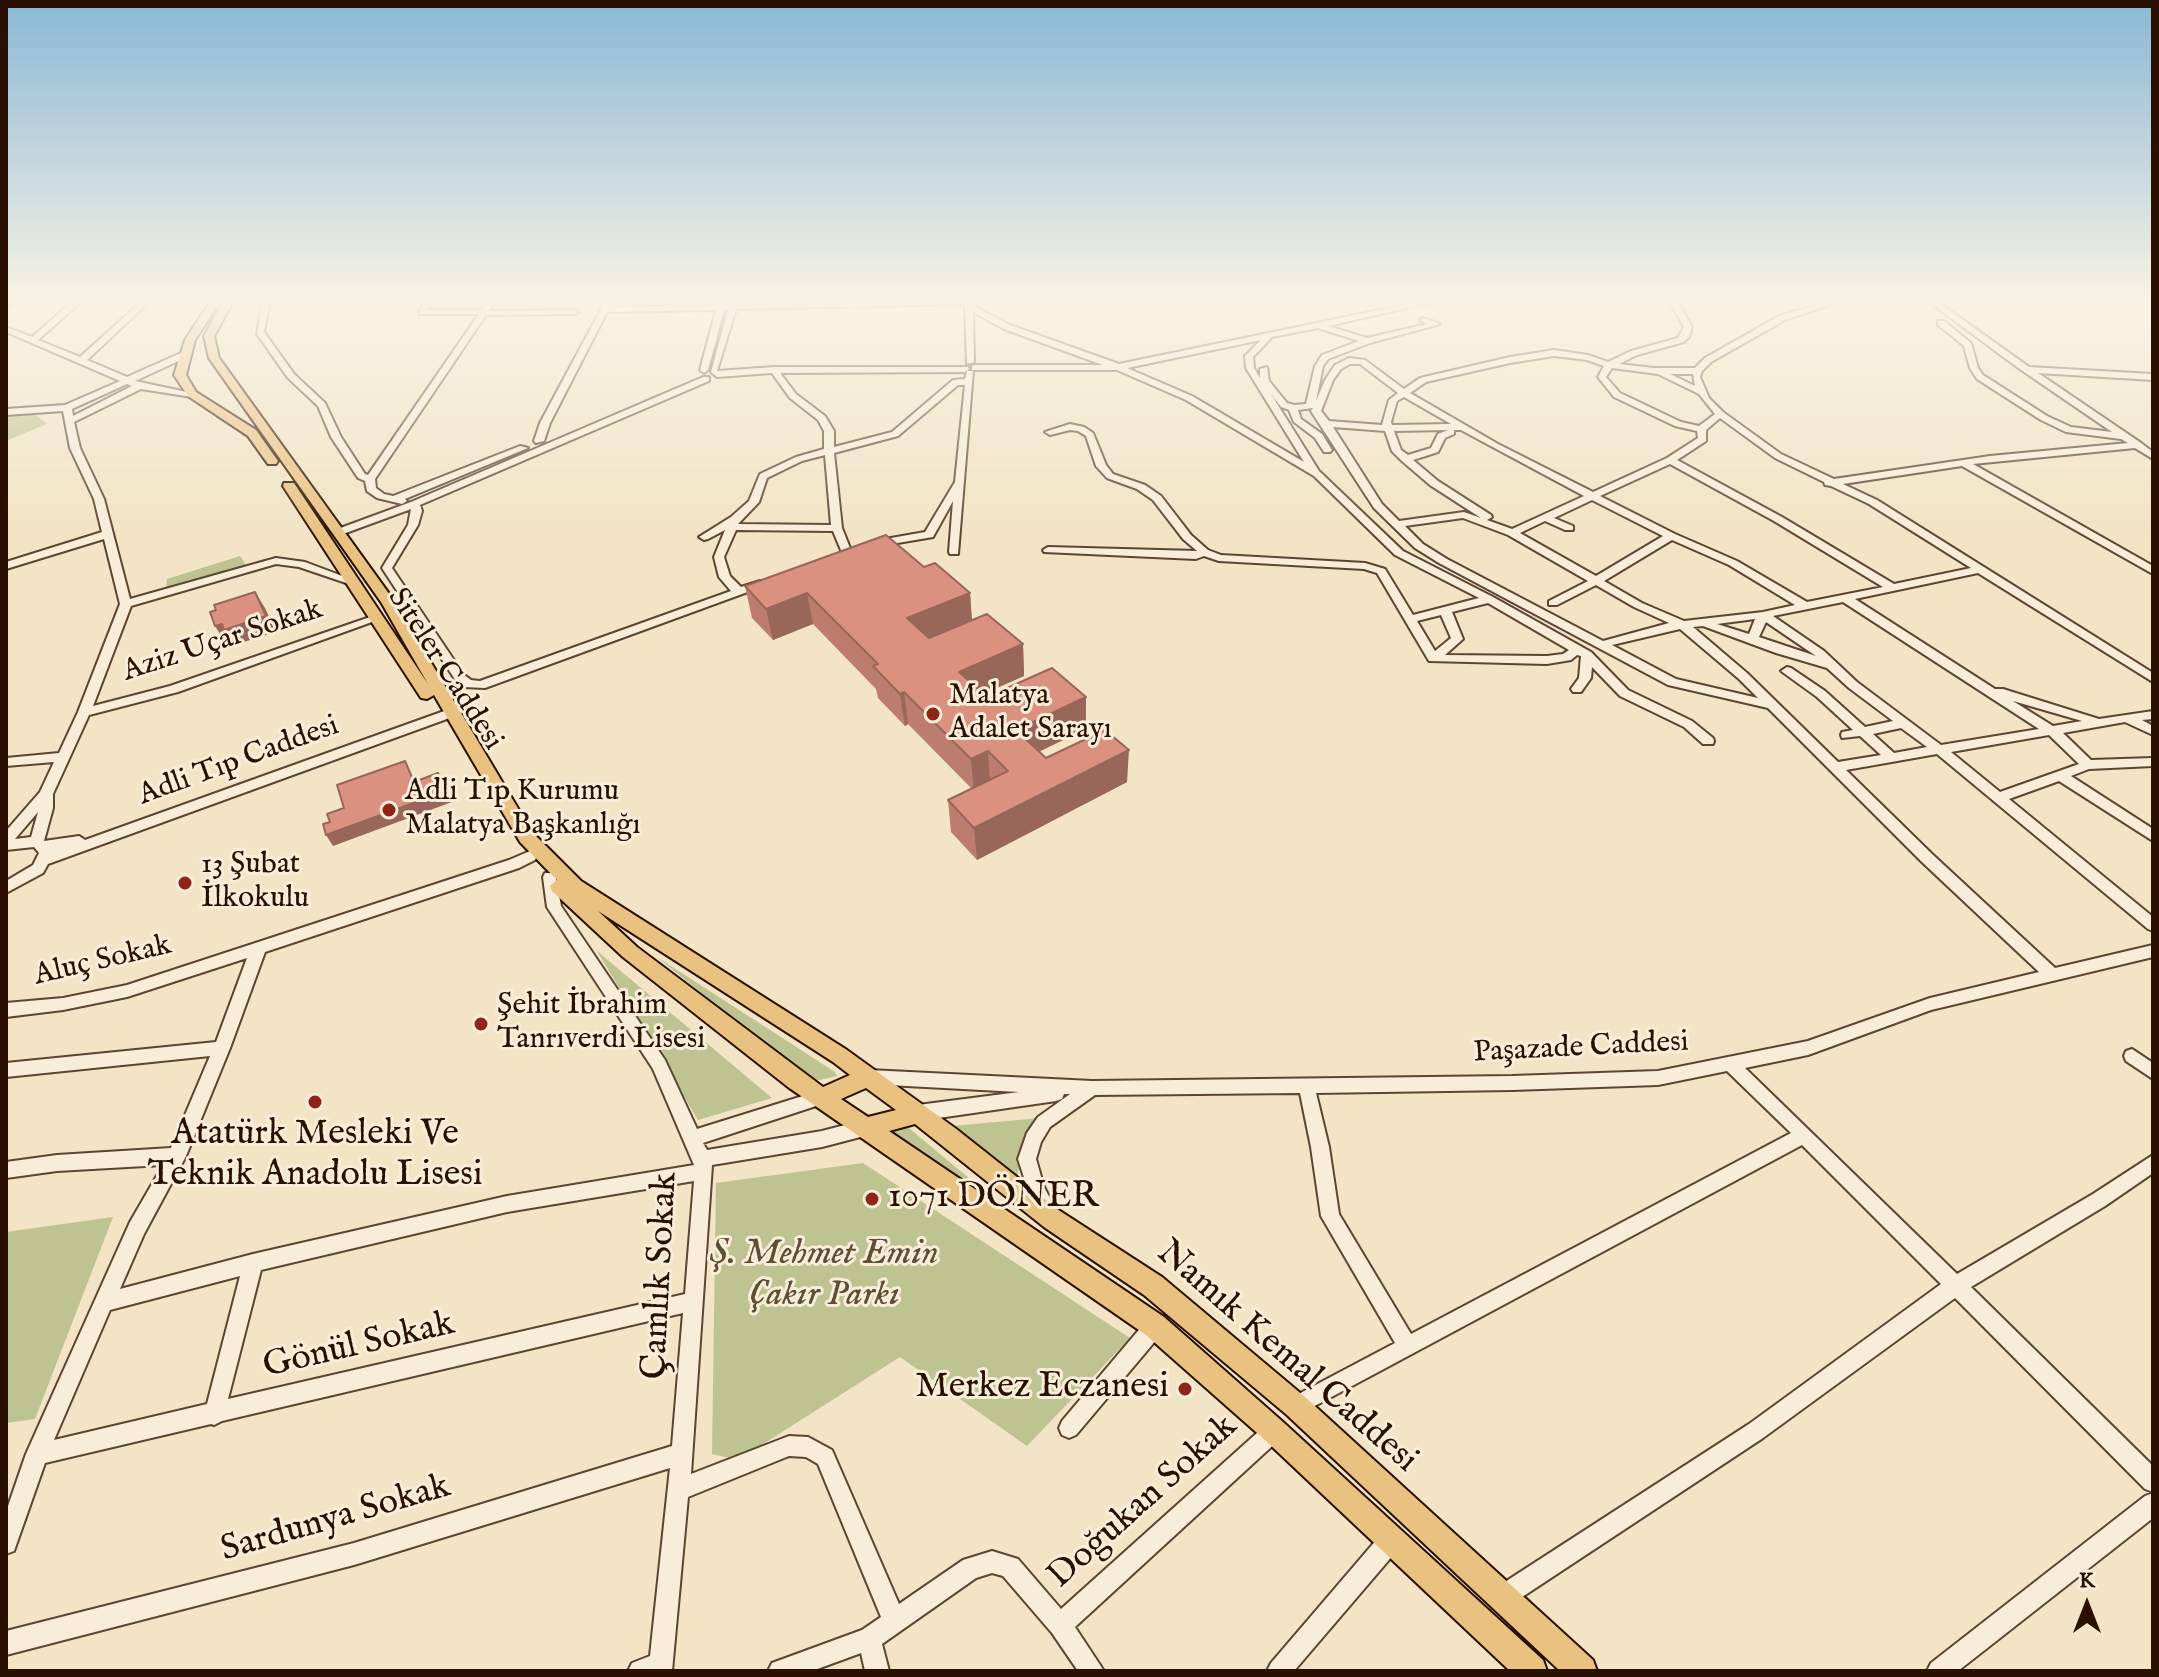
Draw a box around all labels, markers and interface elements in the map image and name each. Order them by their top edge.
street label: Siteler Caddesi [378,582,510,758]
street label: Aziz Uçar Sokak [119,593,327,691]
place label: Malatya Adalet Sarayı [949,679,1112,750]
marker: Malatya Adalet Sarayı [924,705,942,723]
street label: Adli Tıp Caddesi [134,709,344,815]
place label: Adli Tıp Kurumu Malatya Başkanlığı [405,775,641,846]
marker: Adli Tıp Kurumu Malatya Başkanlığı [380,801,398,819]
place label: 13 Şubat İlkokulu [201,848,309,918]
marker: 13 Şubat İlkokulu [176,874,194,892]
street label: Aluç Sokak [31,929,175,995]
place label: Şehit İbrahim Tanrıverdi Lisesi [497,989,705,1060]
marker: Şehit İbrahim Tanrıverdi Lisesi [472,1015,490,1033]
street label: Paşazade Caddesi [1472,1025,1690,1073]
marker: Atatürk Mesleki Ve Teknik Anadolu Lisesi [306,1093,324,1111]
place label: Atatürk Mesleki Ve Teknik Anadolu Lisesi [147,1114,483,1199]
street label: Çamlık Sokak [635,1171,689,1381]
place label: 1071 DÖNER [888,1177,1099,1221]
marker: 1071 DÖNER [863,1190,881,1208]
street label: Namık Kemal Caddesi [1146,1233,1426,1483]
park label: Ş. Mehmet Emin Çakır Parkı [709,1234,939,1319]
street label: Gönül Sokak [259,1304,459,1390]
place label: Merkez Eczanesi [915,1367,1169,1411]
marker: Merkez Eczanesi [1176,1380,1194,1398]
street label: Doğukan Sokak [1040,1407,1248,1599]
street label: Sardunya Sokak [216,1467,456,1573]
north arrow [2047,1565,2127,1645]
text: K [2079,1567,2095,1595]

